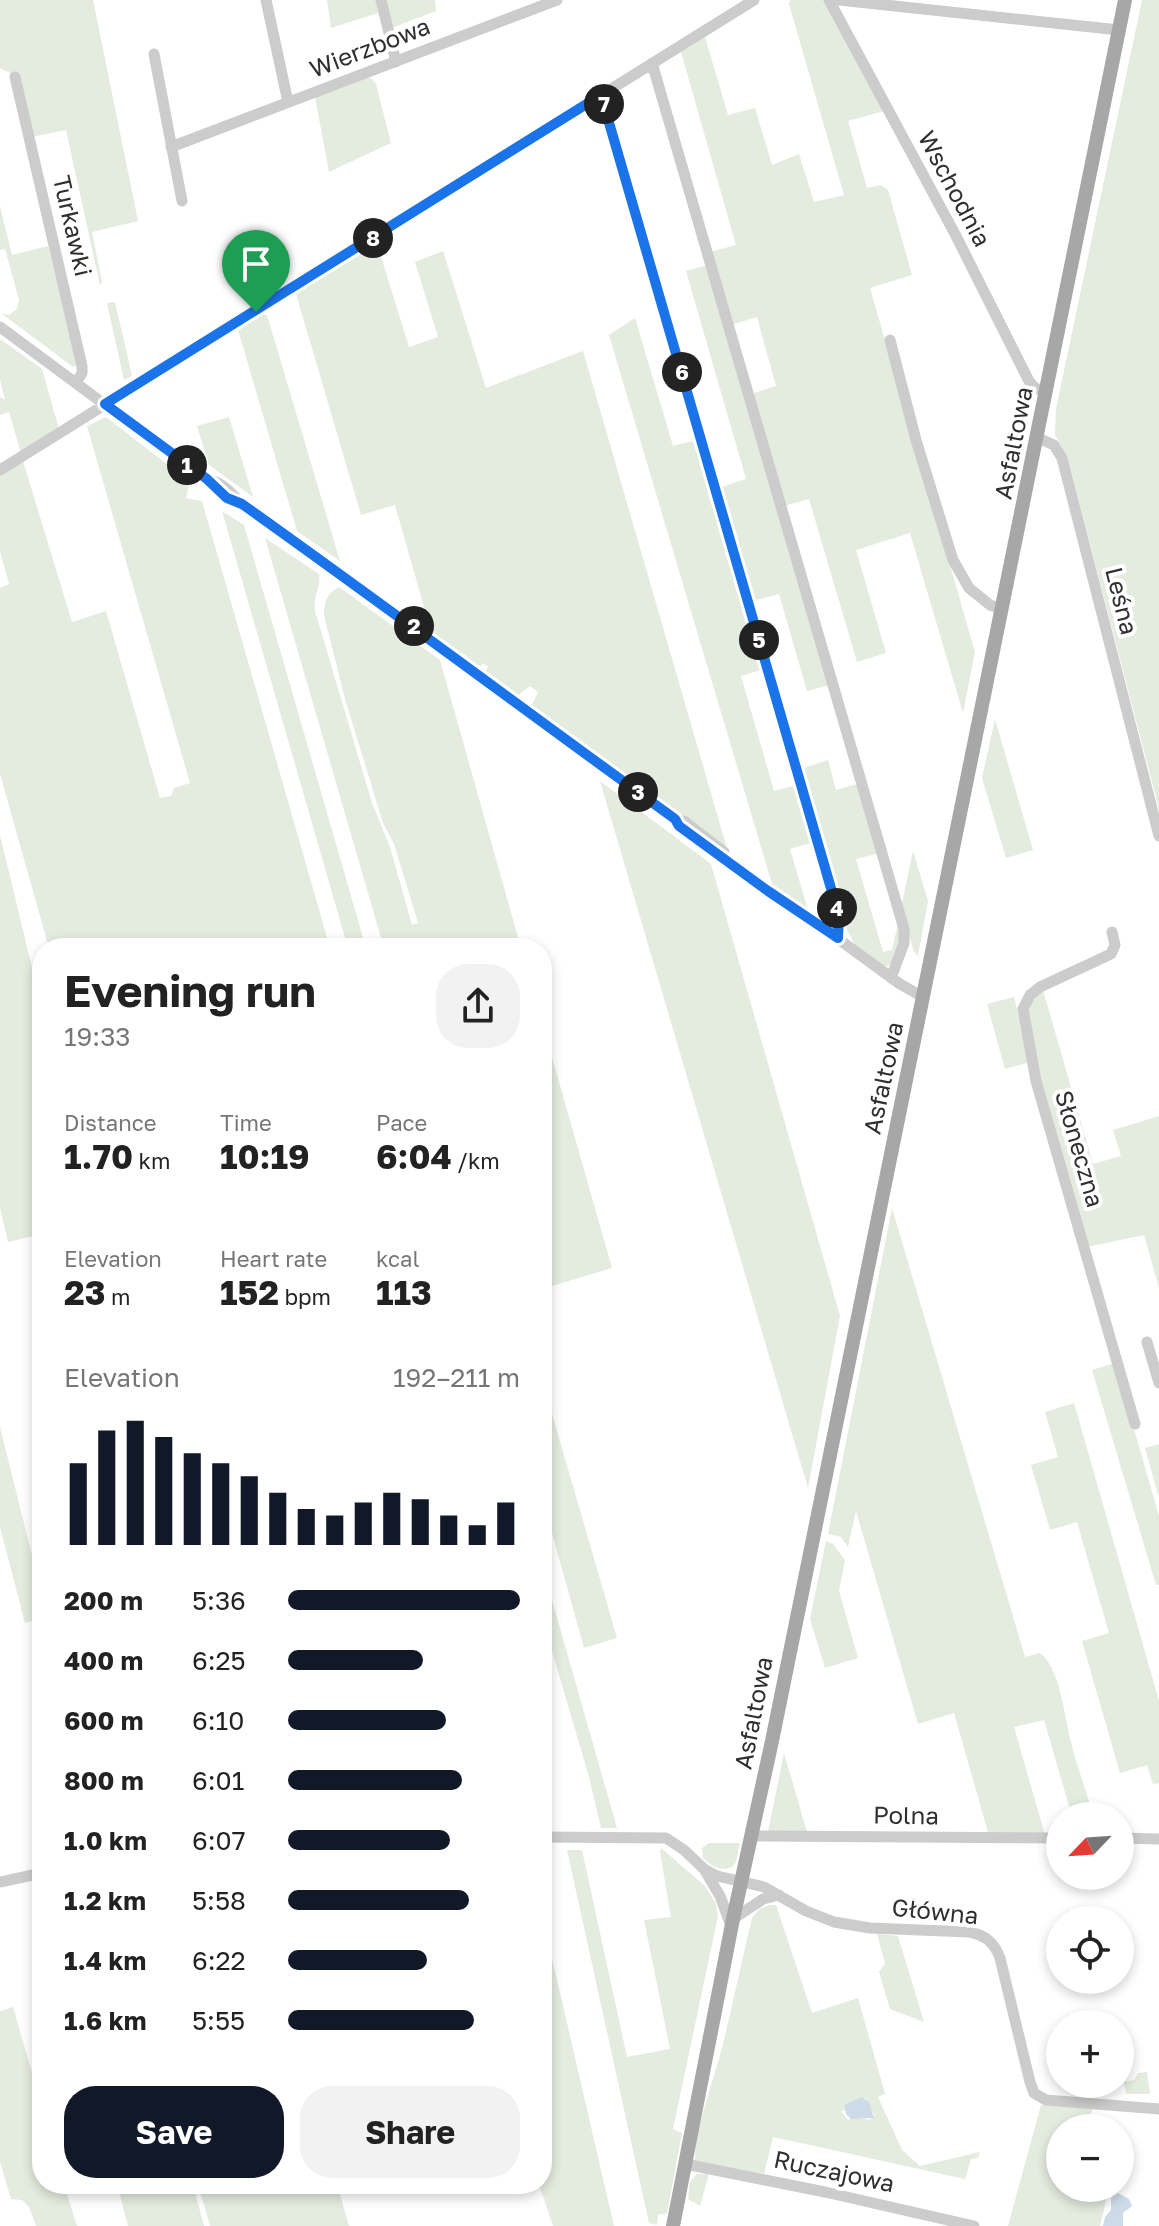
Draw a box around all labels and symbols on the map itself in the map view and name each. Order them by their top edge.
street label: Wierzbowa [305,10,434,83]
pin: 7 [584,84,624,124]
street label: Wschodnia [913,126,998,251]
street label: Turkawki [48,172,99,279]
pin: 8 [353,218,393,258]
pin [222,230,290,312]
pin: 6 [662,352,702,392]
street label: Asfaltowa [987,384,1038,501]
pin: 1 [167,445,207,485]
street label: Leśna [1100,564,1145,637]
pin: 2 [394,606,434,646]
pin: 5 [739,620,779,660]
pin: 3 [618,772,658,812]
pin: 4 [817,888,857,928]
street label: Asfaltowa [856,1019,909,1136]
street label: Słoneczna [1050,1087,1111,1210]
street label: Asfaltowa [727,1654,778,1771]
street label: Polna [873,1799,939,1830]
north arrow [1046,1802,1134,1890]
street label: Główna [890,1892,980,1929]
street label: Ruczajowa [771,2144,897,2197]

